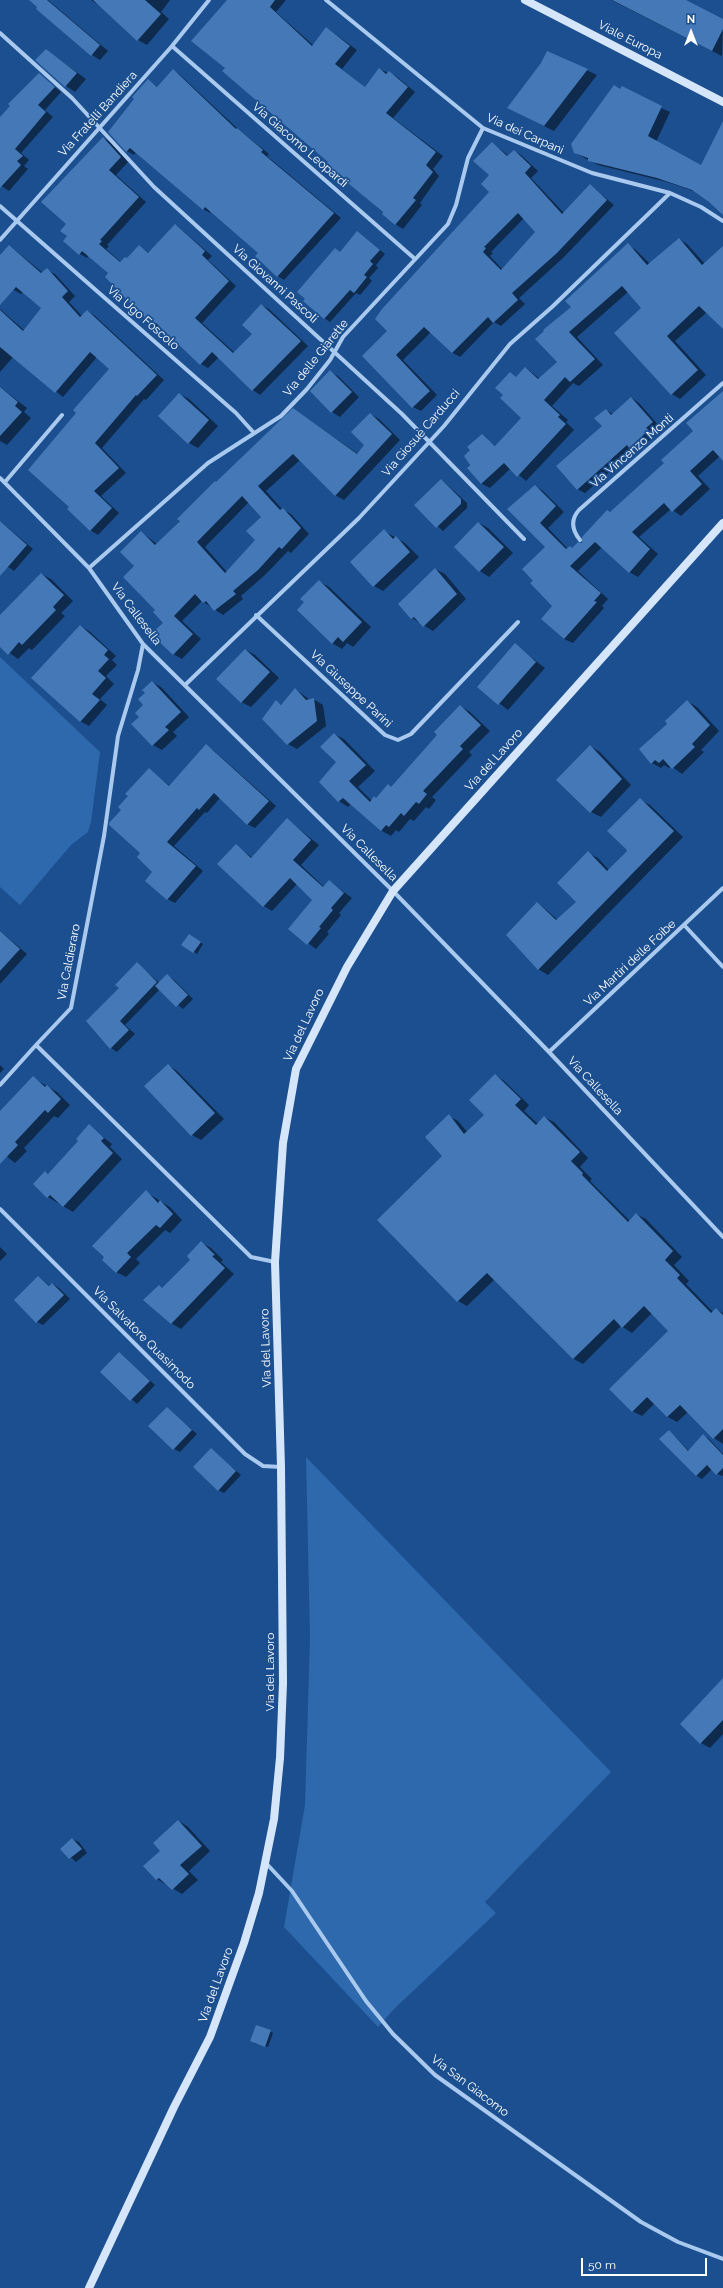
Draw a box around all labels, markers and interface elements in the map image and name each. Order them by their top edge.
north arrow [671,12,711,52]
text: N [687,13,695,26]
street label: Viale Europa [596,18,664,62]
street label: Via Fratelli Bandiera [56,68,140,160]
street label: Via Giacomo Leopardi [249,100,351,190]
street label: Via dei Carpani [484,111,566,157]
street label: Via Giovanni Pascoli [229,242,321,326]
street label: Via Ugo Foscolo [104,283,182,353]
street label: Via delle Giarette [280,316,352,400]
street label: Via Giosuè Carducci [379,386,463,480]
street label: Via Vincenzo Monti [587,411,677,491]
street label: Via Callesella [108,580,164,648]
street label: Via Giuseppe Parini [307,647,395,731]
street label: Via del Lavoro [462,726,526,794]
street label: Via Callesella [338,822,400,884]
street label: Via Martiri delle Foibe [581,917,679,1009]
street label: Via Caldieraro [55,923,83,1001]
street label: Via del Lavoro [281,986,327,1064]
street label: Via Callesella [564,1054,626,1118]
street label: Via Salvatore Quasimodo [90,1284,198,1392]
street label: Via del Lavoro [257,1308,275,1388]
street label: Via del Lavoro [263,1632,277,1712]
street label: Via del Lavoro [196,1945,236,2025]
street label: Via San Giacomo [428,2052,512,2120]
scale bar [583,2250,709,2276]
text: 50 m [588,2258,616,2272]

